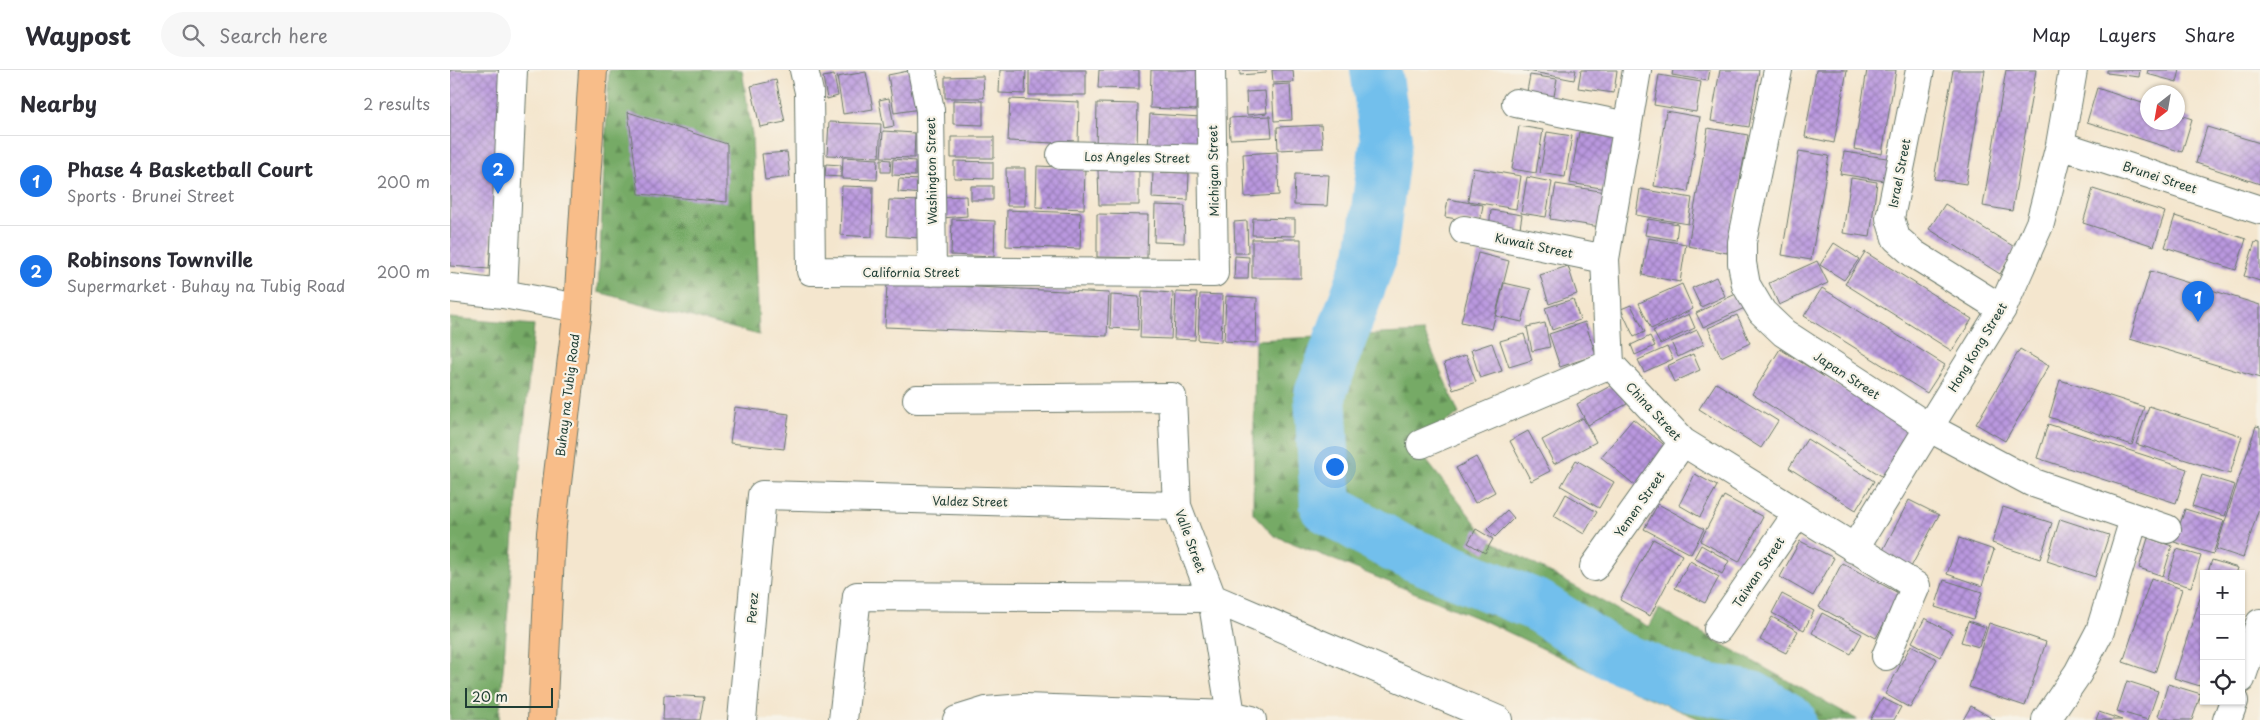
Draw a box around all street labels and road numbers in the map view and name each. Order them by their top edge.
street label: Washington Street [921,117,941,225]
street label: Michigan Street [1203,125,1223,217]
street label: Israel Street [1883,137,1915,209]
street label: Los Angeles Street [1084,147,1190,167]
street label: Brunei Street [2120,156,2200,198]
street label: Kuwait Street [1493,228,1575,262]
street label: California Street [863,263,960,281]
street label: Hong Kong Street [1943,299,2011,395]
street label: Buhay na Tubig Road [551,333,583,457]
street label: Japan Street [1810,347,1884,403]
street label: China Street [1622,378,1686,444]
street label: Yemen Street [1610,467,1668,541]
street label: Valdez Street [932,491,1008,511]
street label: Valle Street [1171,507,1211,575]
street label: Taiwan Street [1728,533,1788,611]
street label: Perez [742,592,762,624]

